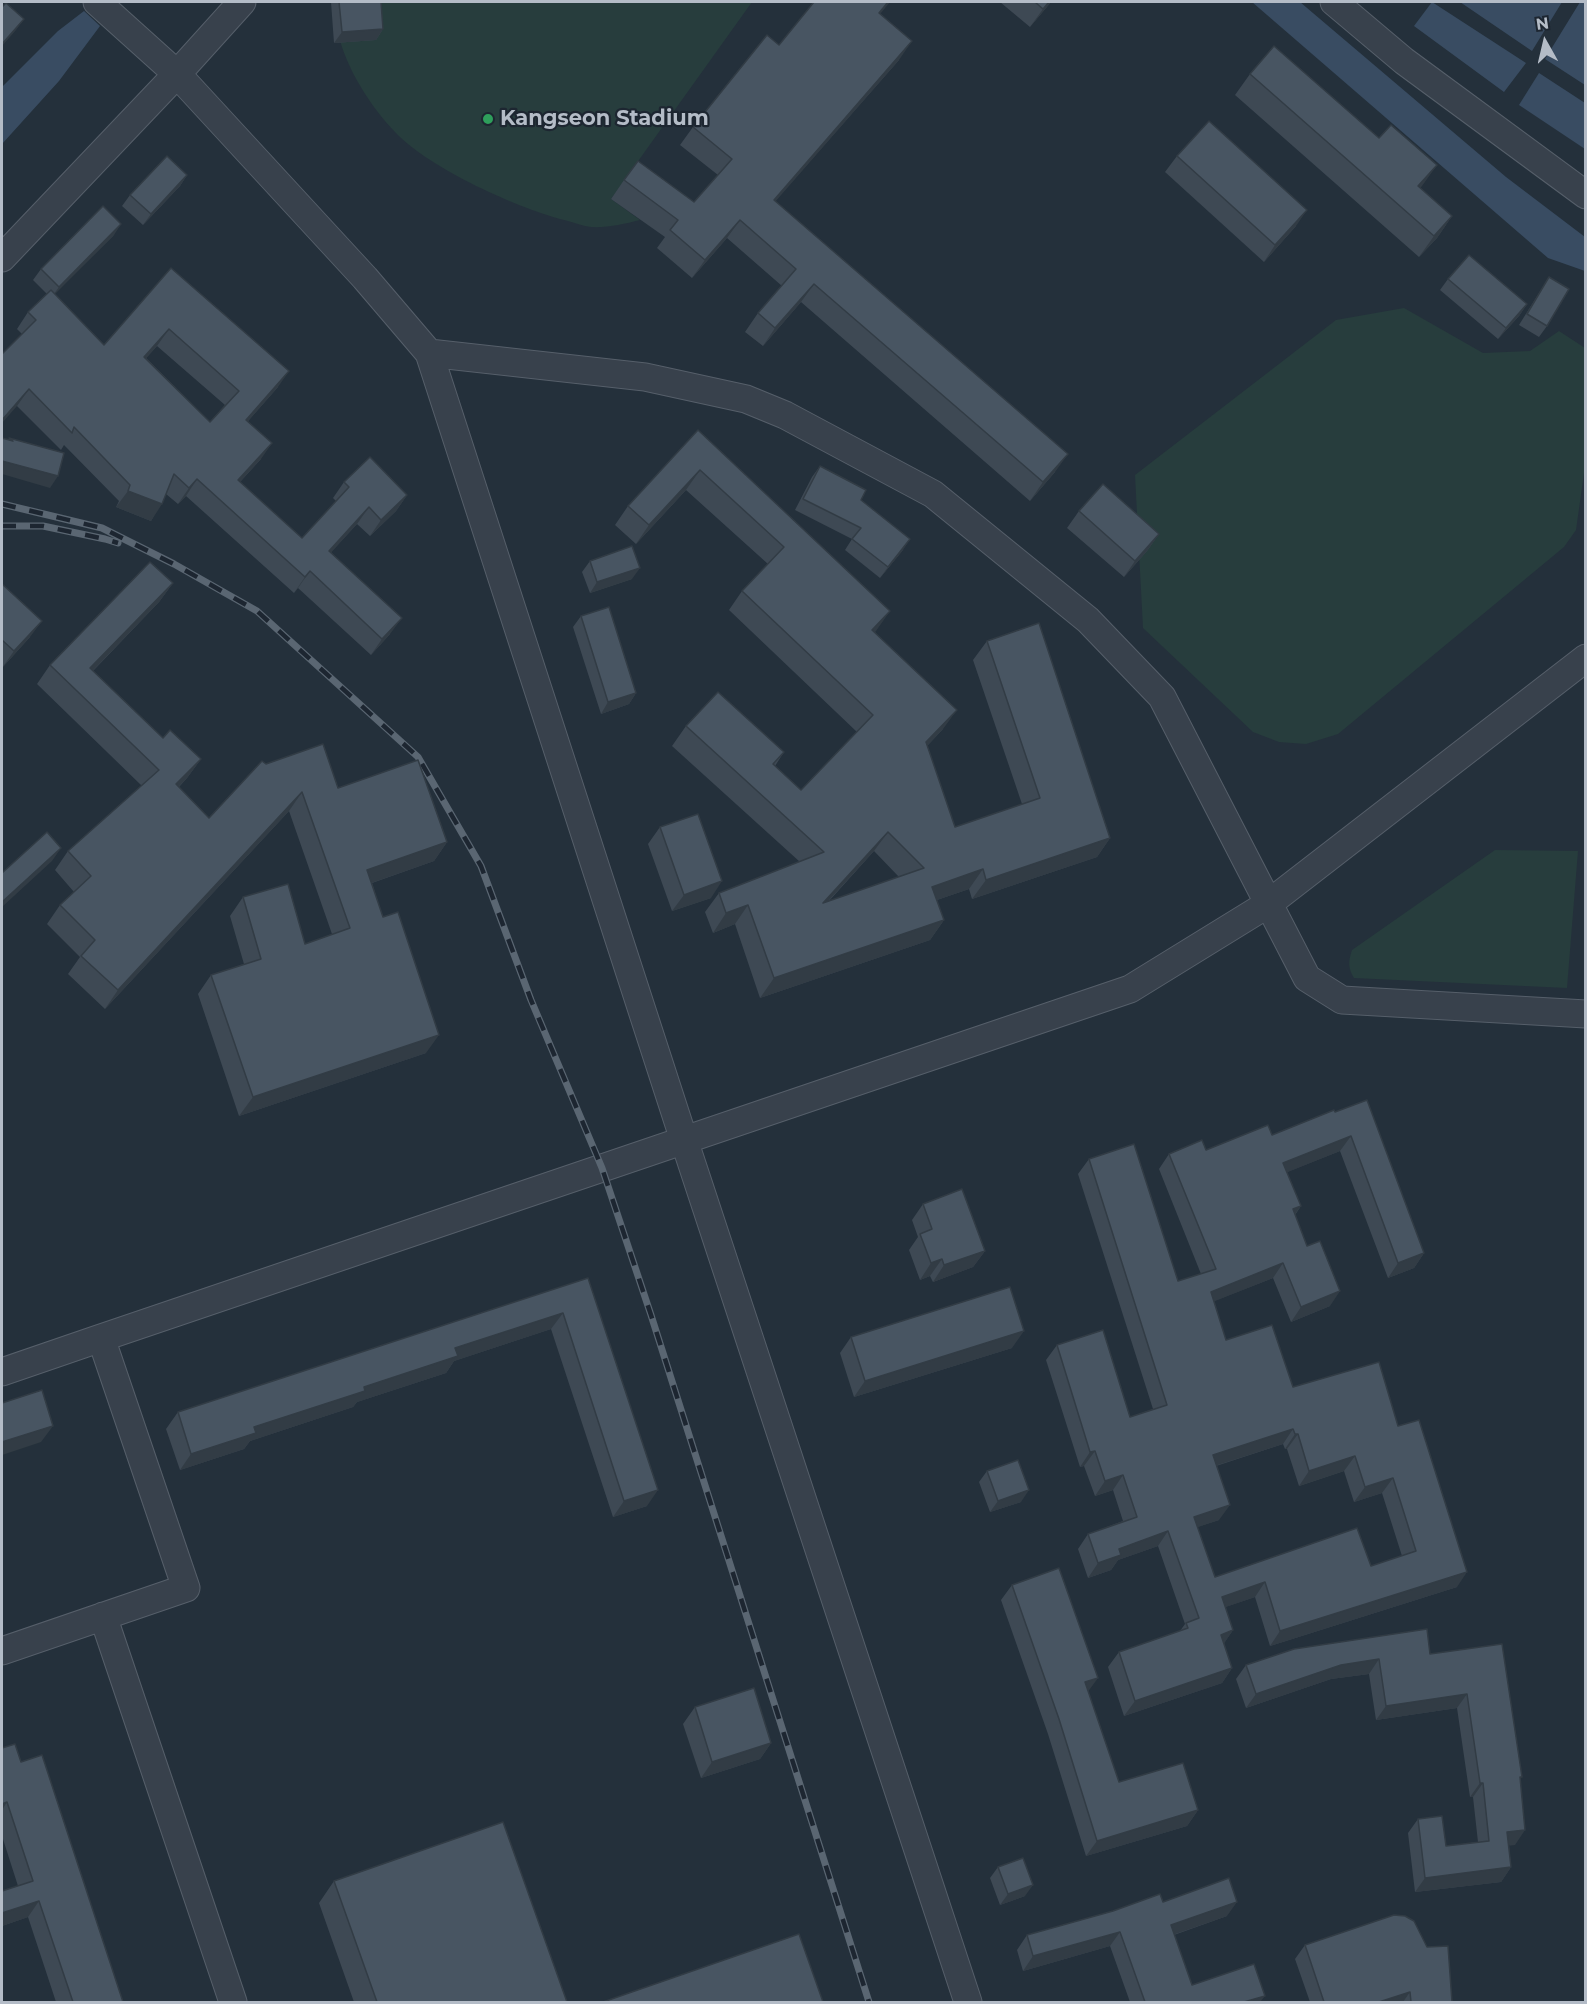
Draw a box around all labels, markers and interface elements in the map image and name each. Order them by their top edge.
north arrow [1515,12,1575,72]
text: N [1535,13,1550,34]
place label: Kangseon Stadium [500,106,709,132]
marker: Kangseon Stadium [481,112,495,126]

